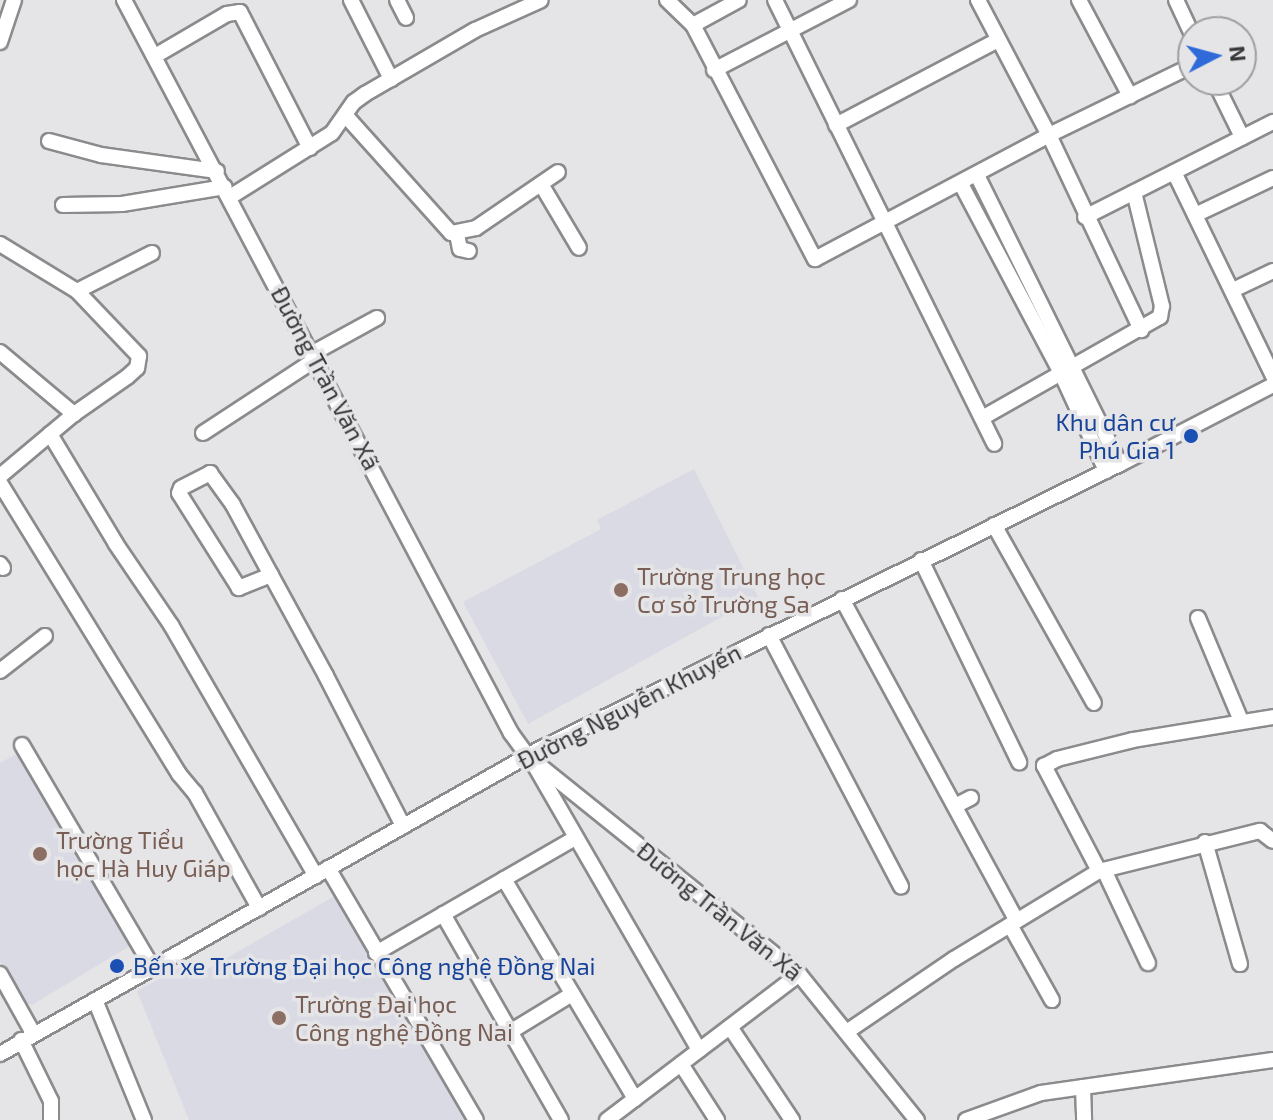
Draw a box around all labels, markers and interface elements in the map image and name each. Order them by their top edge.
north arrow [1177,16,1257,96]
text: N [1225,44,1253,63]
street label: Đường Trần Văn Xã [265,281,387,475]
place label: Khu dân cư Phú Gia 1 [1056,408,1175,464]
marker: Khu dân cư Phú Gia 1 [1182,427,1200,445]
place label: Trường Trung học Cơ sở Trường Sa [637,562,826,618]
marker: Trường Trung học Cơ sở Trường Sa [612,581,630,599]
street label: Đường Nguyễn Khuyến [512,637,746,775]
place label: Trường Tiểu học Hà Huy Giáp [56,826,231,882]
street label: Đường Trần Văn Xã [631,835,809,987]
marker: Trường Tiểu học Hà Huy Giáp [31,845,49,863]
place label: Bến xe Trường Đại học Công nghệ Đồng Nai [133,952,596,980]
marker: Bến xe Trường Đại học Công nghệ Đồng Nai [108,957,126,975]
place label: Trường Đại học Công nghệ Đồng Nai [295,990,513,1046]
marker: Trường Đại học Công nghệ Đồng Nai [270,1009,288,1027]

